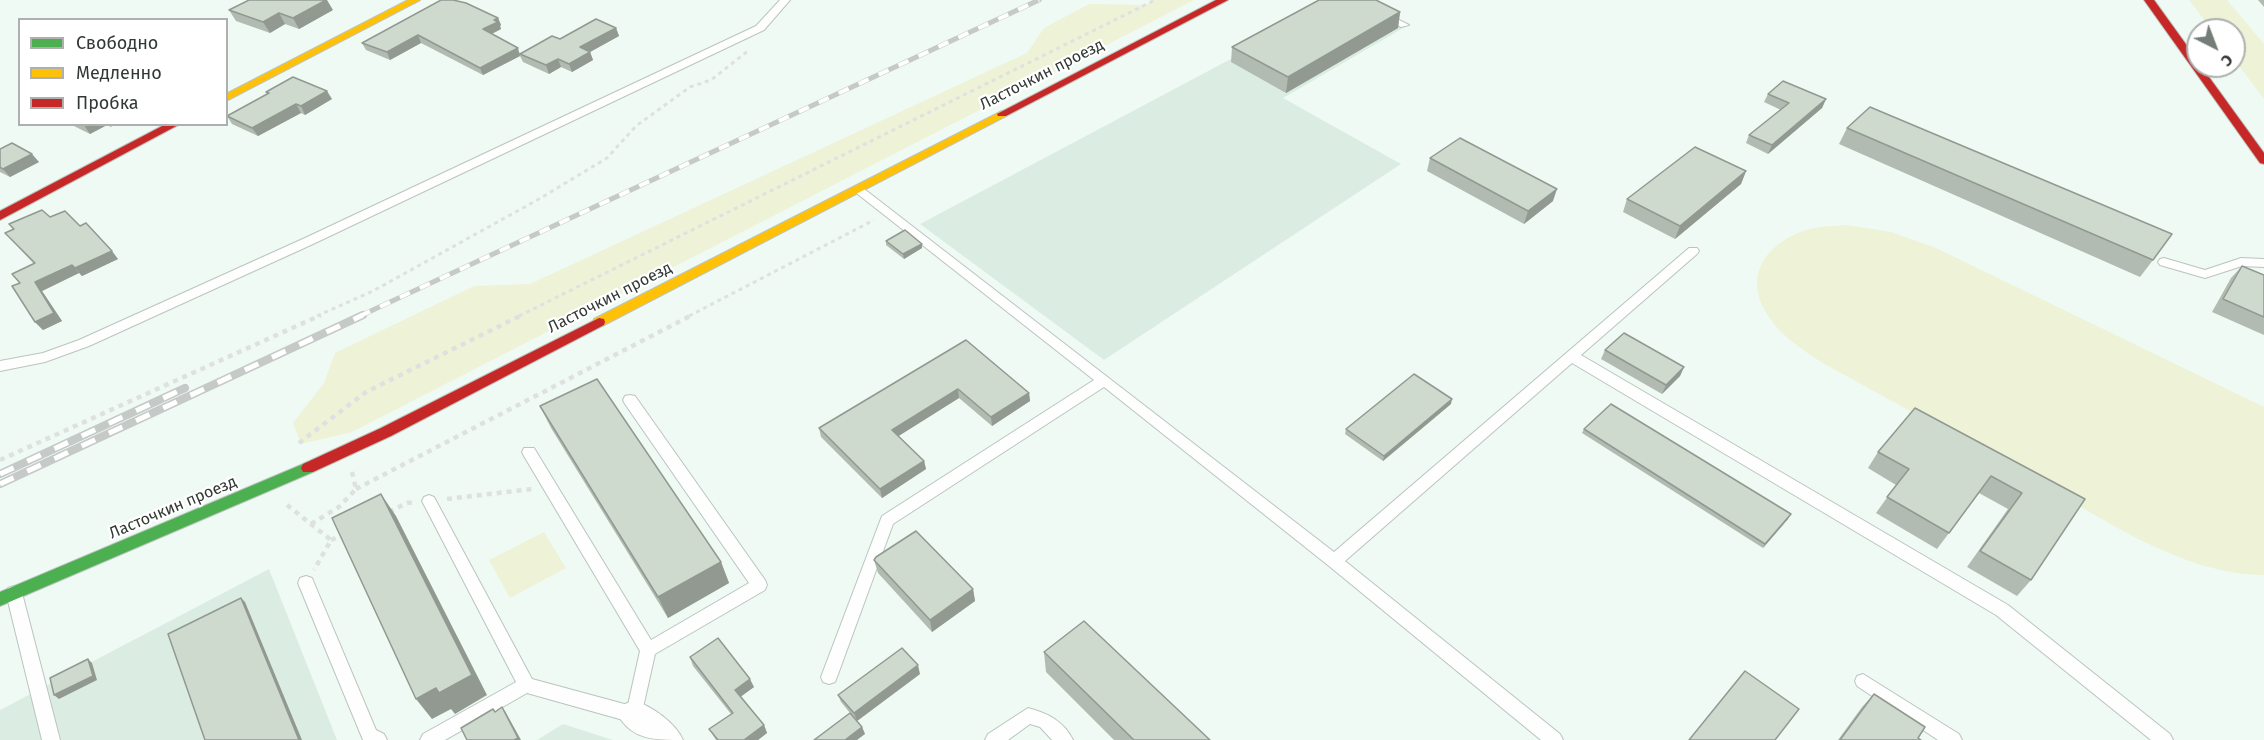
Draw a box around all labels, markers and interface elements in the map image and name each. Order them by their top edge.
legend [18,18,228,126]
north arrow [2186,18,2246,78]
text: Свободно [76,32,158,54]
street label: Ласточкин проезд [977,35,1107,115]
text: С [2217,50,2237,70]
text: Медленно [76,62,162,84]
text: Пробка [76,92,139,114]
street label: Ласточкин проезд [545,258,675,338]
street label: Ласточкин проезд [106,472,240,544]

